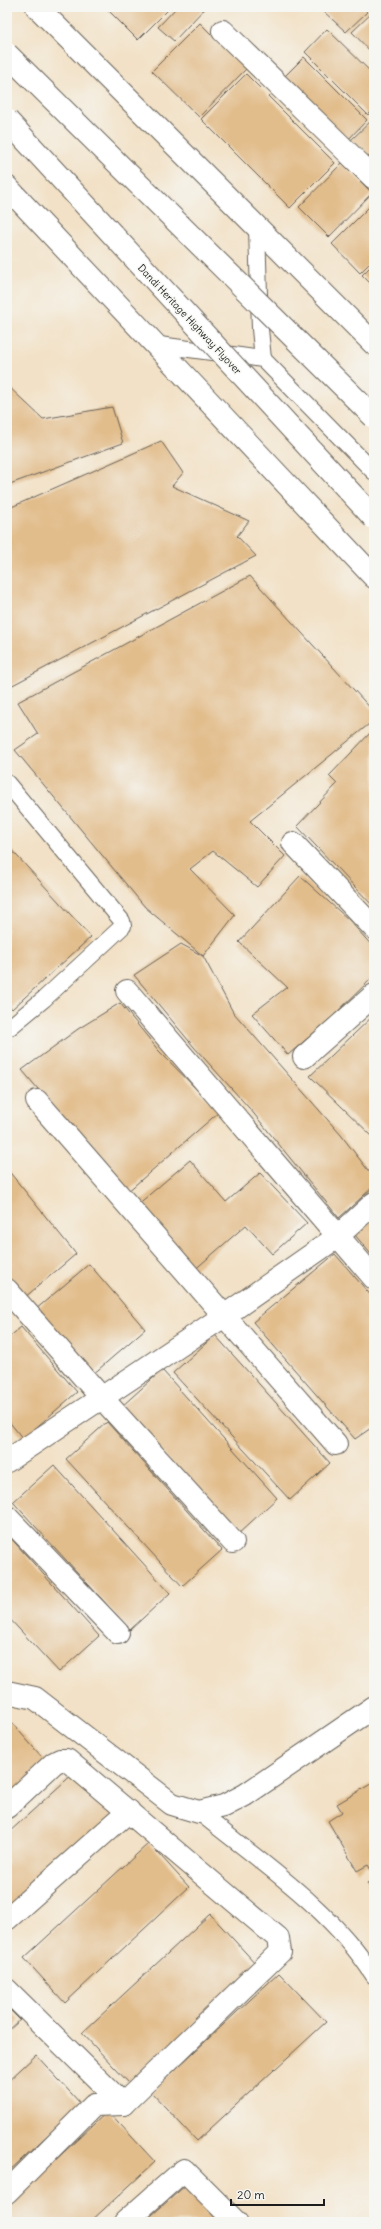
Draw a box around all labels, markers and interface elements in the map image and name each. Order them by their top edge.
street label: Dandi Heritage Highway Flyover [135,261,244,377]
scale bar [231,2181,324,2207]
text: 20 m [237,2187,265,2202]

